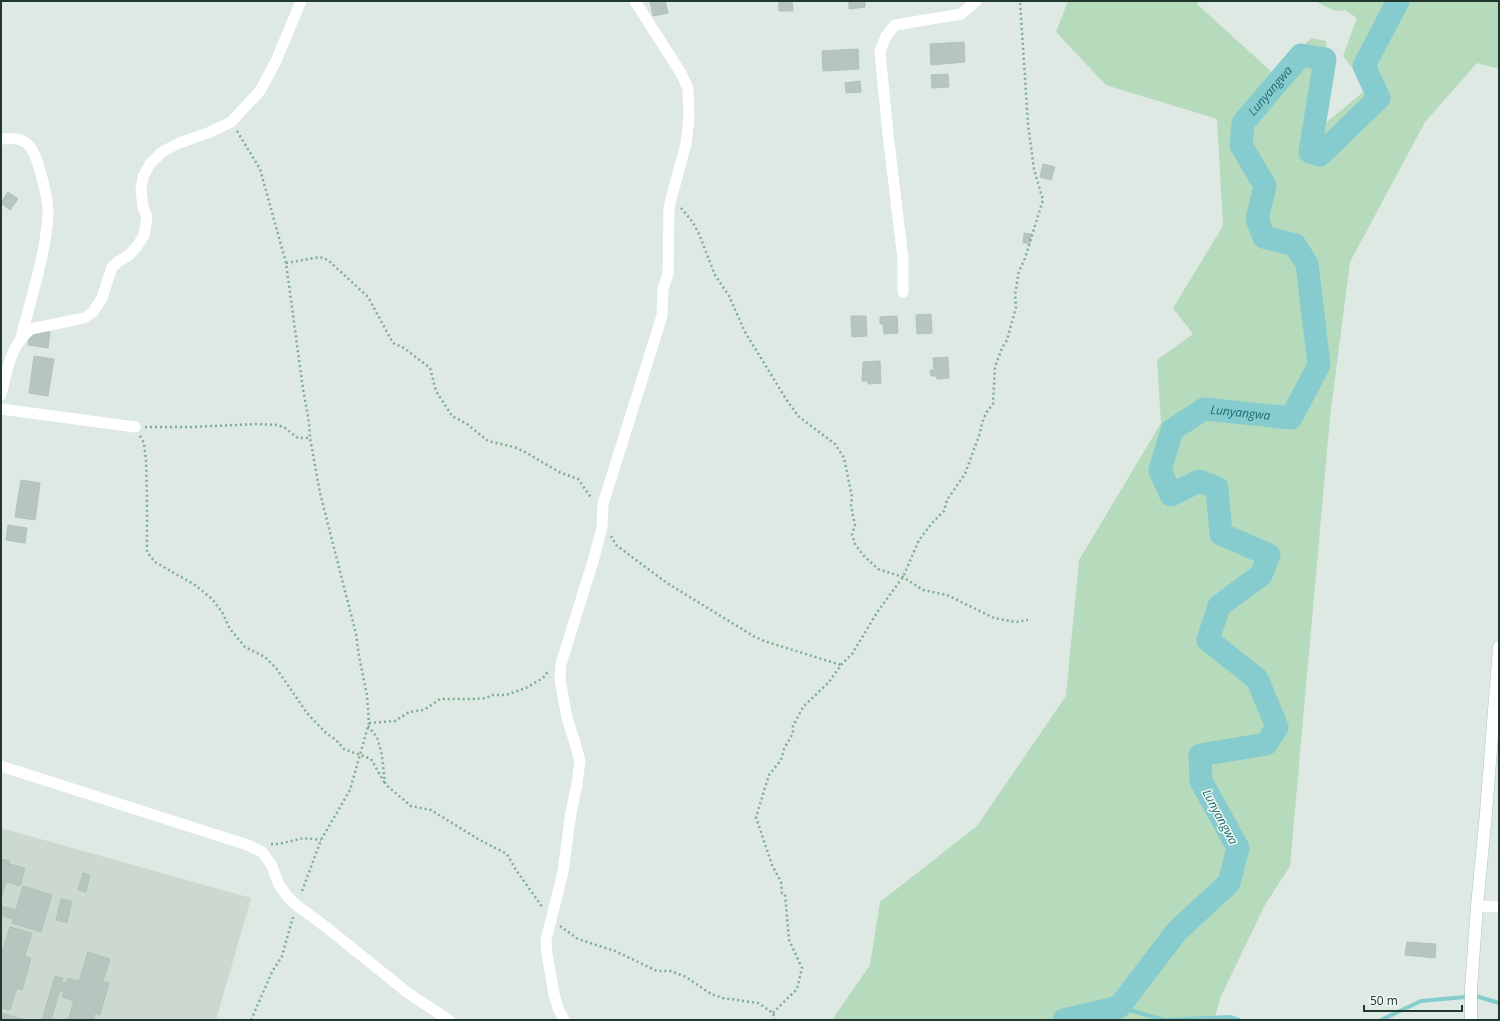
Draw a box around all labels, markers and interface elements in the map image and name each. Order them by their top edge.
water label: Lunyangwa [1244,62,1296,119]
water label: Lunyangwa [1210,401,1272,424]
water label: Lunyangwa [1199,786,1242,848]
scale bar [1364,987,1462,1013]
text: 50 m [1370,992,1398,1009]

